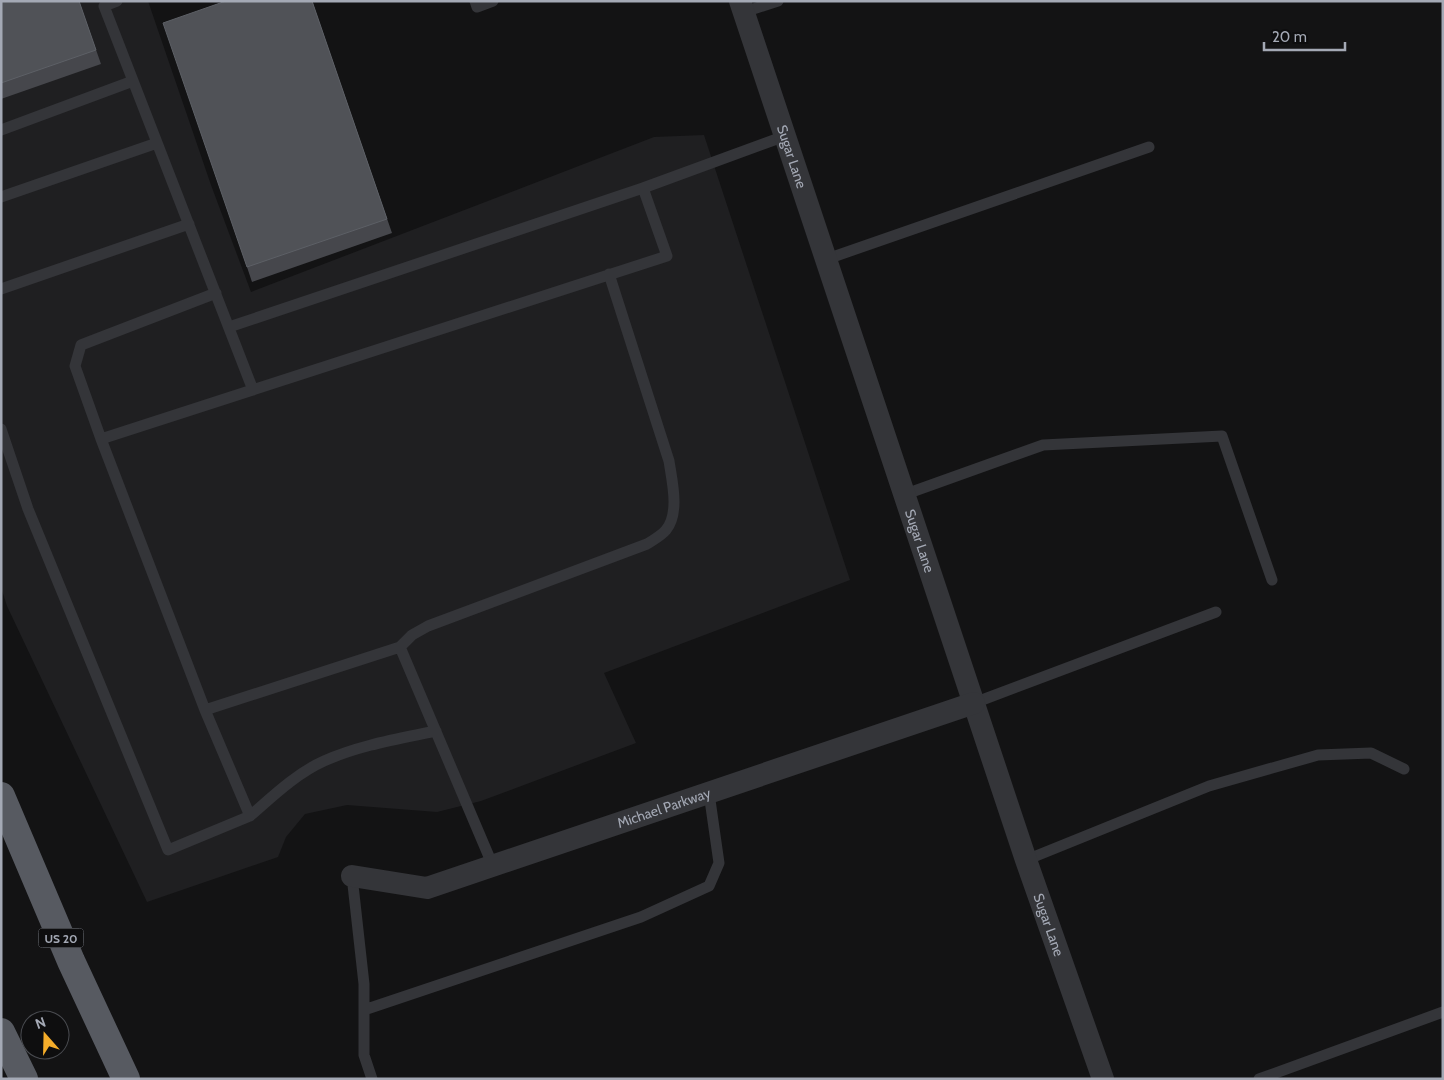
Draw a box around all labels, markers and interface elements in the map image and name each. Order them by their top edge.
scale bar [1264,20,1345,52]
text: 20 m [1272,28,1307,46]
street label: Sugar Lane [773,123,811,191]
street label: Sugar Lane [901,507,939,575]
street label: Michael Parkway [615,784,713,832]
street label: Sugar Lane [1029,891,1068,959]
road number: US 20 [38,928,84,948]
north arrow [20,1010,70,1060]
text: N [33,1013,48,1033]

